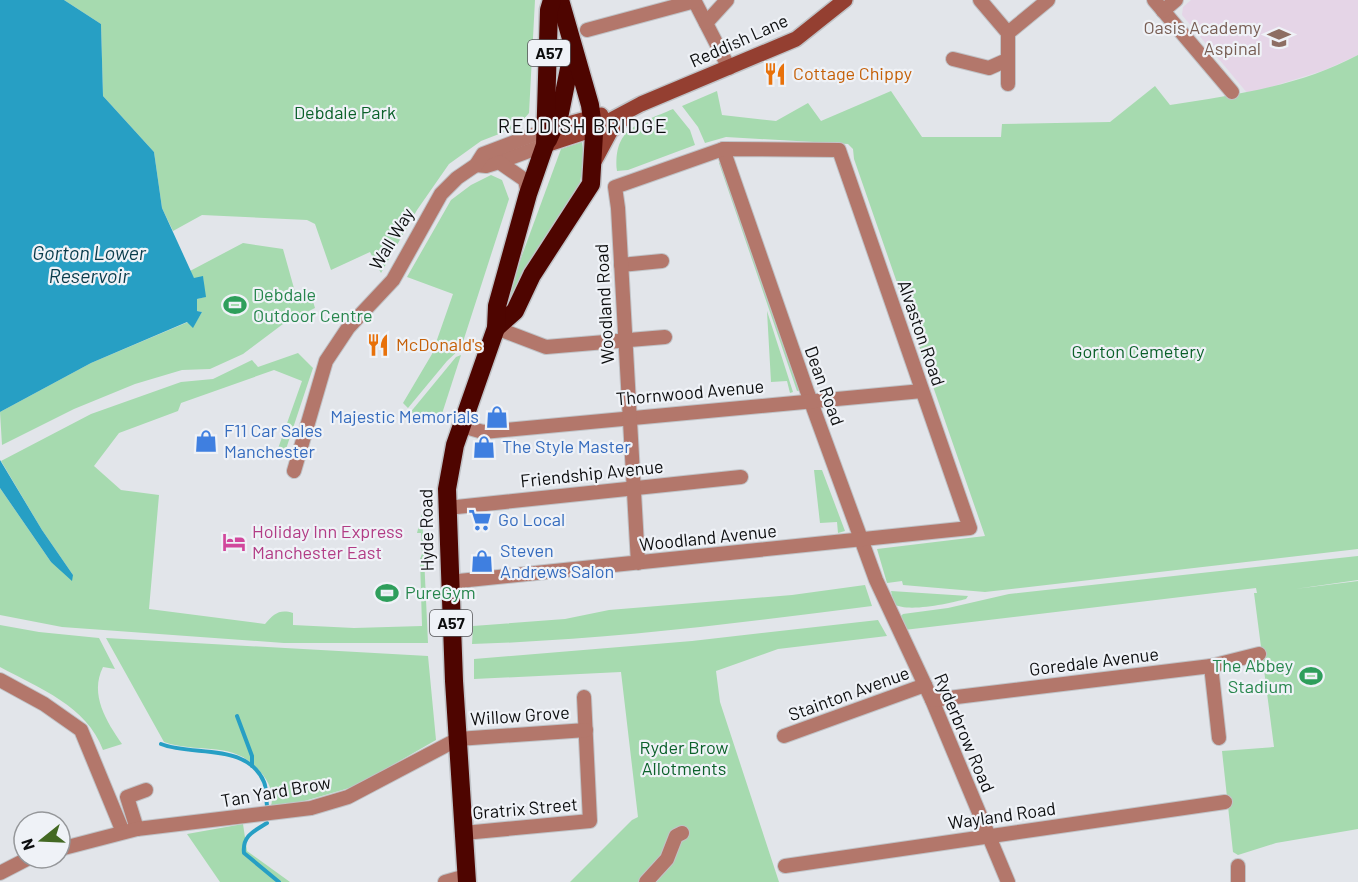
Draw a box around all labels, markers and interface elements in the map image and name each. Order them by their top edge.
street label: Reddish Lane [686,9,791,72]
place label: Oasis Academy Aspinal [1144,16,1261,59]
school or university icon: Oasis Academy Aspinal [1266,25,1292,51]
road number: A57 [528,40,570,66]
restaurant icon: Cottage Chippy [762,61,788,87]
place label: Cottage Chippy [793,62,912,84]
park label: Debdale Park [294,101,396,123]
district label: REDDISH BRIDGE [498,113,668,137]
street label: Wall Way [364,204,418,273]
water label: Gorton Lower Reservoir [32,240,147,287]
street label: Woodland Road [590,243,618,365]
street label: Alvaston Road [894,277,950,388]
place label: Debdale Outdoor Centre [253,283,373,326]
sports icon: Debdale Outdoor Centre [222,292,248,318]
restaurant icon: McDonald's [365,332,391,358]
place label: McDonald's [396,333,483,355]
park label: Gorton Cemetery [1072,340,1204,362]
street label: Dean Road [800,343,849,428]
street label: Thornwood Avenue [615,375,765,409]
shop icon: Majestic Memorials [484,404,510,430]
place label: Majestic Memorials [330,405,479,427]
place label: F11 Car Sales Manchester [224,419,323,462]
shop icon: F11 Car Sales Manchester [193,428,219,454]
shop icon: The Style Master [471,434,497,460]
place label: The Style Master [502,435,631,457]
street label: Friendship Avenue [519,455,665,491]
street label: Hyde Road [414,489,438,572]
supermarket icon: Go Local [467,507,493,533]
place label: Go Local [498,508,565,530]
street label: Woodland Avenue [638,519,778,555]
place label: Holiday Inn Express Manchester East [252,520,403,563]
hotel icon: Holiday Inn Express Manchester East [221,529,247,555]
place label: Steven Andrews Salon [500,539,614,582]
shop icon: Steven Andrews Salon [469,548,495,574]
sports icon: PureGym [374,580,400,606]
place label: PureGym [405,581,476,603]
road number: A57 [430,610,472,636]
street label: Goredale Avenue [1028,642,1160,680]
place label: The Abbey Stadium [1212,654,1293,697]
street label: Stainton Avenue [785,661,912,725]
sports icon: The Abbey Stadium [1298,663,1324,689]
street label: Ryderbrow Road [930,670,1000,795]
street label: Willow Grove [470,701,570,729]
park label: Ryder Brow Allotments [640,736,728,779]
street label: Tan Yard Brow [219,771,332,811]
street label: Gratrix Street [471,792,579,824]
street label: Wayland Road [947,797,1057,833]
north arrow [12,810,72,870]
text: N [17,837,38,853]

